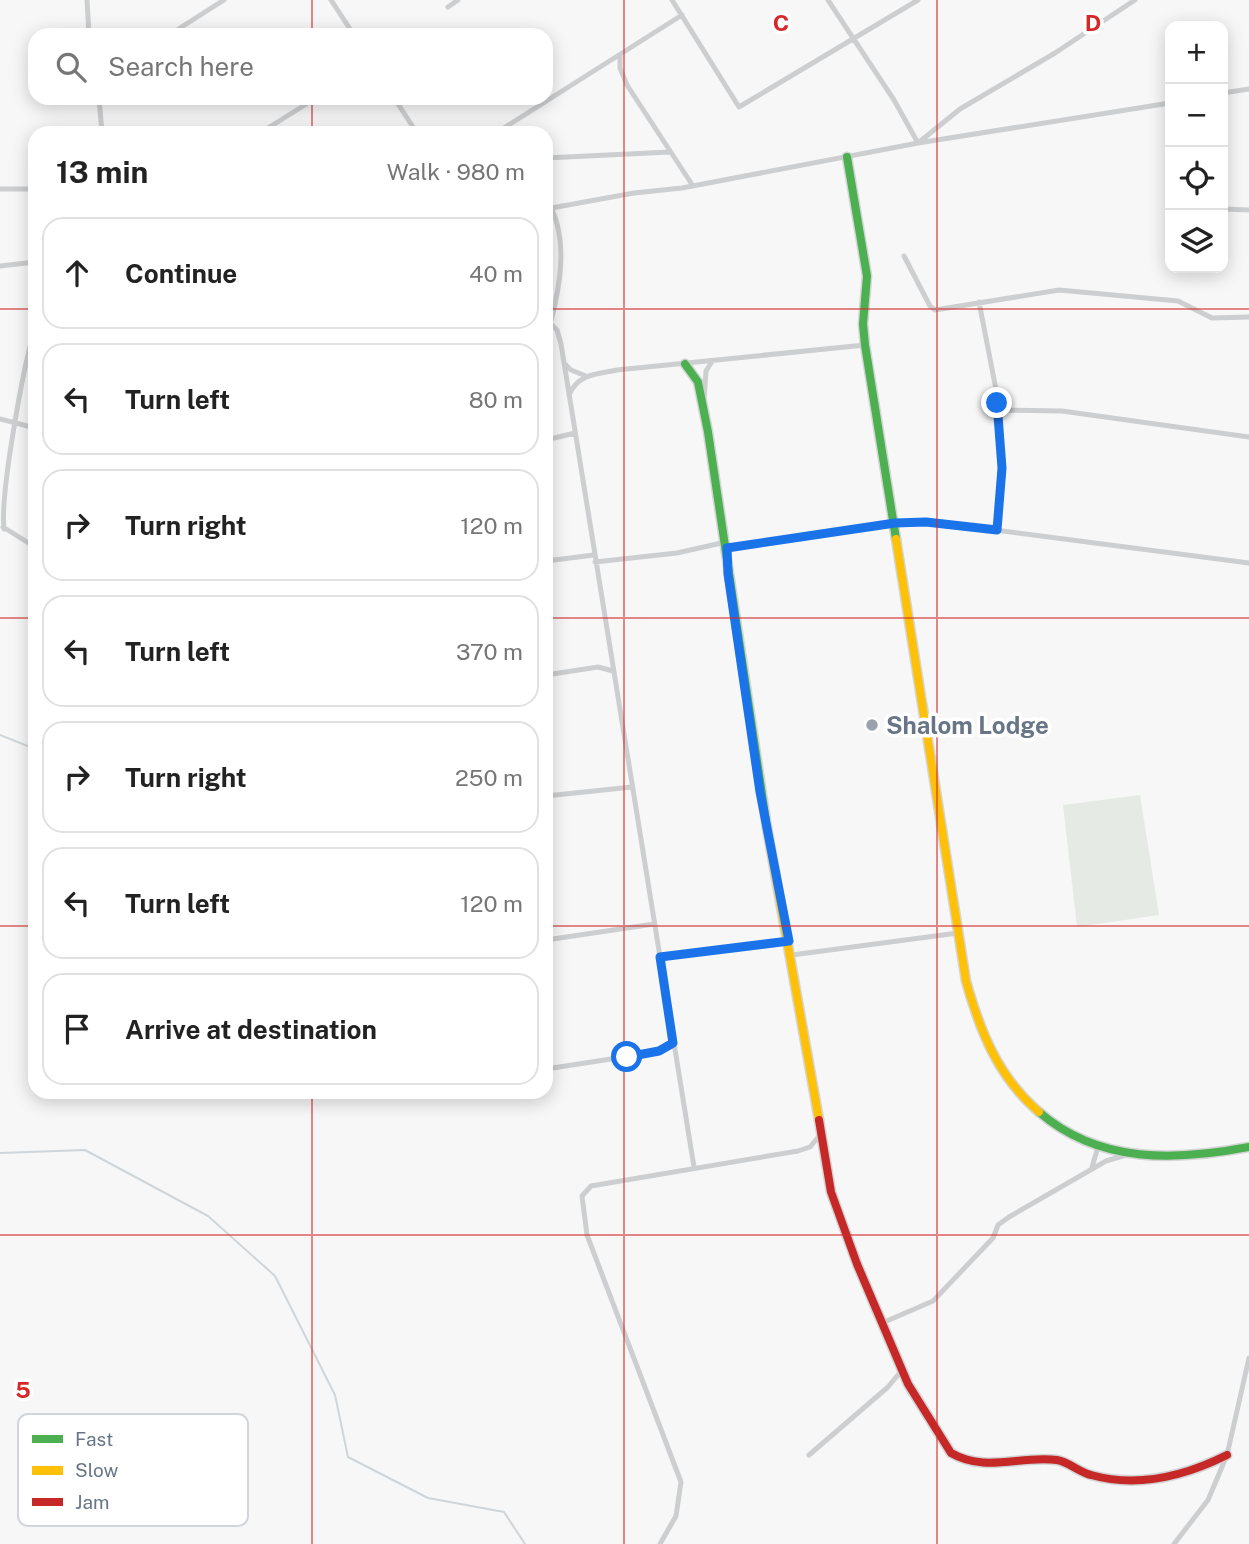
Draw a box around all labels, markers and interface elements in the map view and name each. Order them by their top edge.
text: C [773,9,789,36]
text: D [1085,9,1101,36]
map controls [1165,21,1228,273]
button: + [1165,21,1228,84]
search box [28,28,553,105]
icon: search [52,48,90,86]
text: Search here [108,51,254,82]
button: − [1165,84,1228,147]
button: locate [1165,147,1228,210]
text: 13 min [56,154,148,190]
text: Walk · 980 m [387,158,525,185]
button: layers [1165,210,1228,273]
icon: ahead [58,254,96,292]
text: Continue [125,258,237,289]
text: 40 m [469,260,523,287]
icon: left [58,380,96,418]
text: Turn left [125,384,230,415]
text: 80 m [469,386,523,413]
route end [981,387,1012,418]
icon: right [58,506,96,544]
text: Turn right [125,510,247,541]
text: 120 m [460,512,523,539]
icon: left [58,632,96,670]
text: Turn left [125,636,230,667]
text: 370 m [456,638,523,665]
place label: Shalom Lodge [886,711,1049,739]
marker: Shalom Lodge [864,717,880,733]
icon: right [58,758,96,796]
text: Turn right [125,762,247,793]
text: 250 m [455,764,523,791]
icon: left [58,884,96,922]
text: Turn left [125,888,230,919]
text: 120 m [460,890,523,917]
icon: arrive [58,1010,96,1048]
text: Arrive at destination [125,1014,377,1045]
route start [611,1041,642,1072]
text: 5 [15,1376,31,1403]
legend [18,1414,248,1526]
text: Fast [75,1428,113,1450]
text: Slow [75,1459,119,1481]
text: Jam [75,1491,109,1513]

